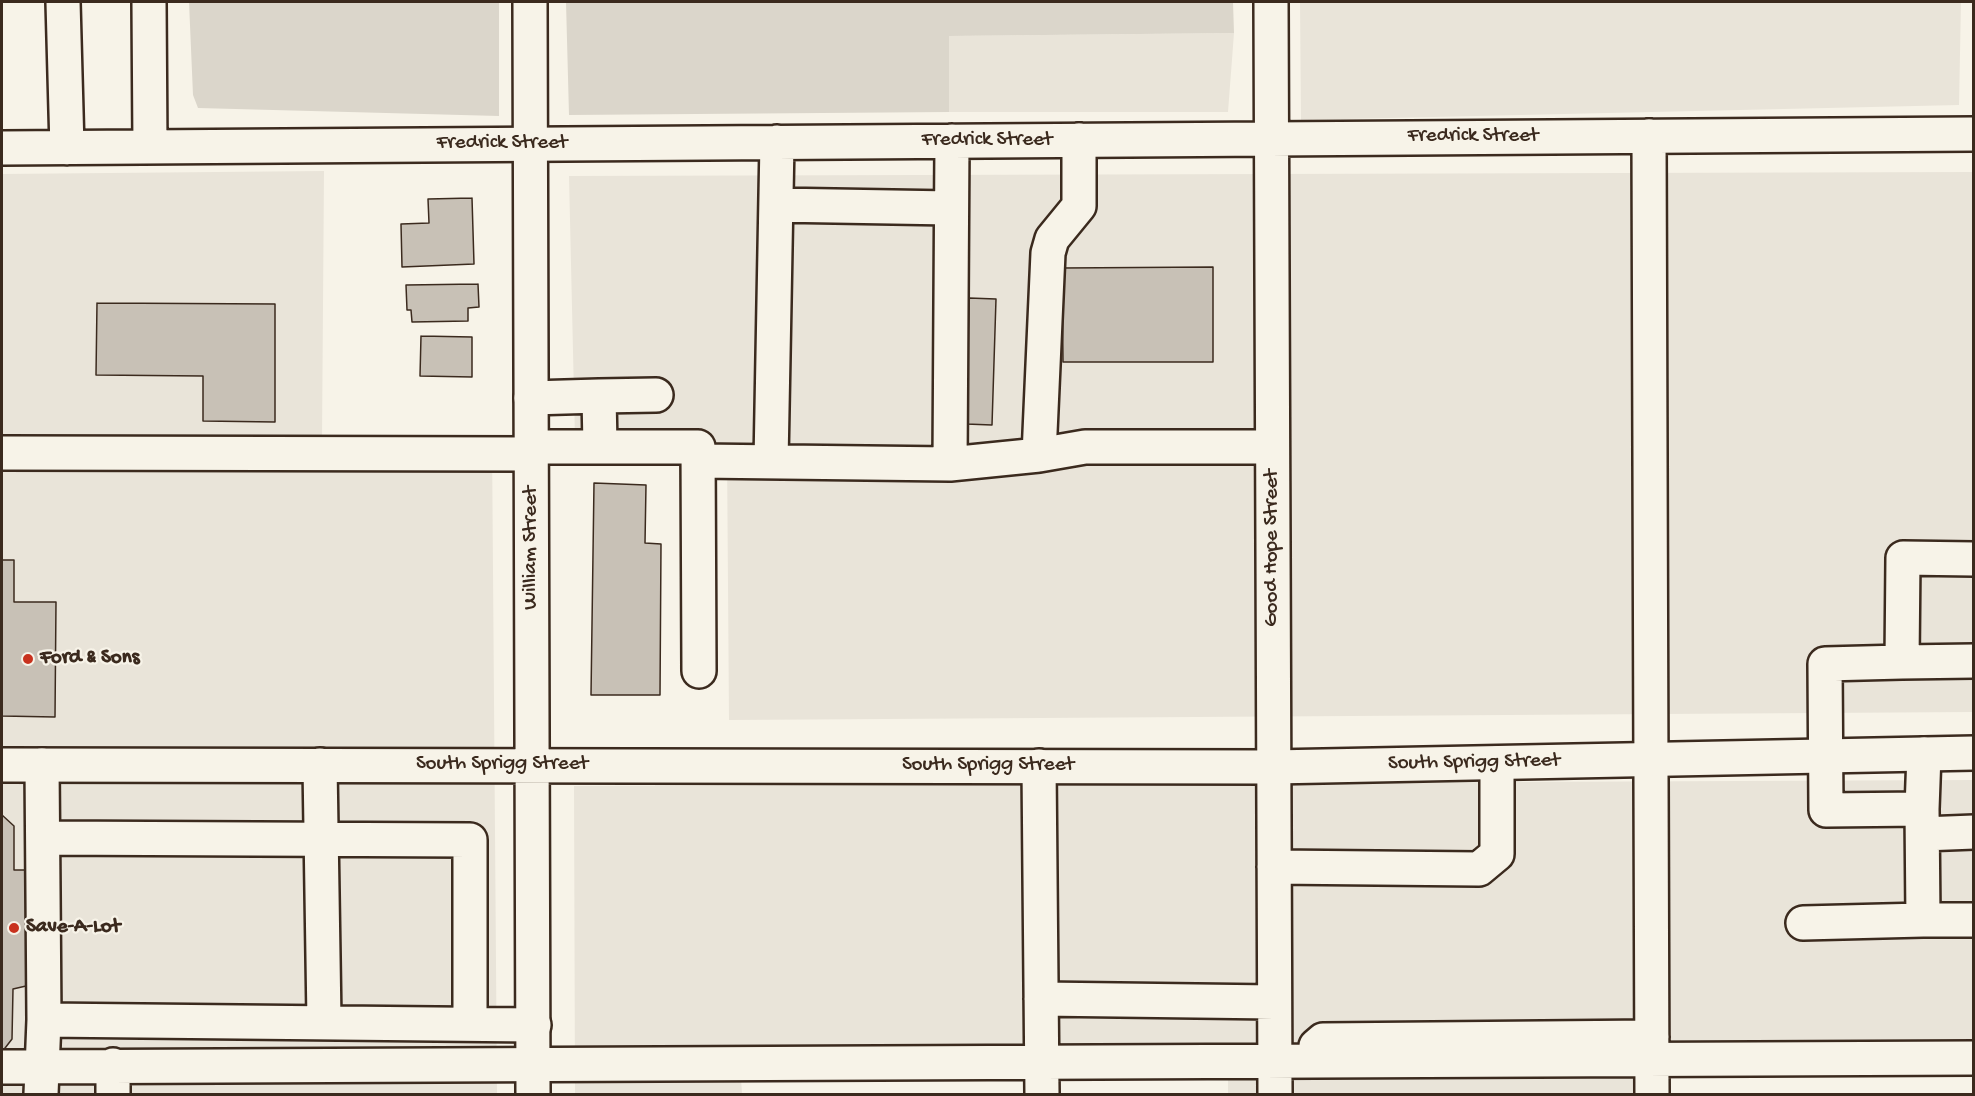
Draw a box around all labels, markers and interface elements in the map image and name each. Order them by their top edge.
street label: Fredrick Street [1408,124,1538,150]
street label: Fredrick Street [922,128,1052,154]
street label: Fredrick Street [437,131,567,157]
street label: Good Hope Street [1260,469,1286,627]
street label: William Street [519,486,545,610]
place label: Ford & Sons [40,646,139,672]
marker: Ford & Sons [21,652,35,666]
street label: South Sprigg Street [1388,749,1560,777]
street label: South Sprigg Street [416,752,588,778]
street label: South Sprigg Street [902,753,1074,779]
place label: Save-A-Lot [26,915,120,941]
marker: Save-A-Lot [7,921,21,935]

